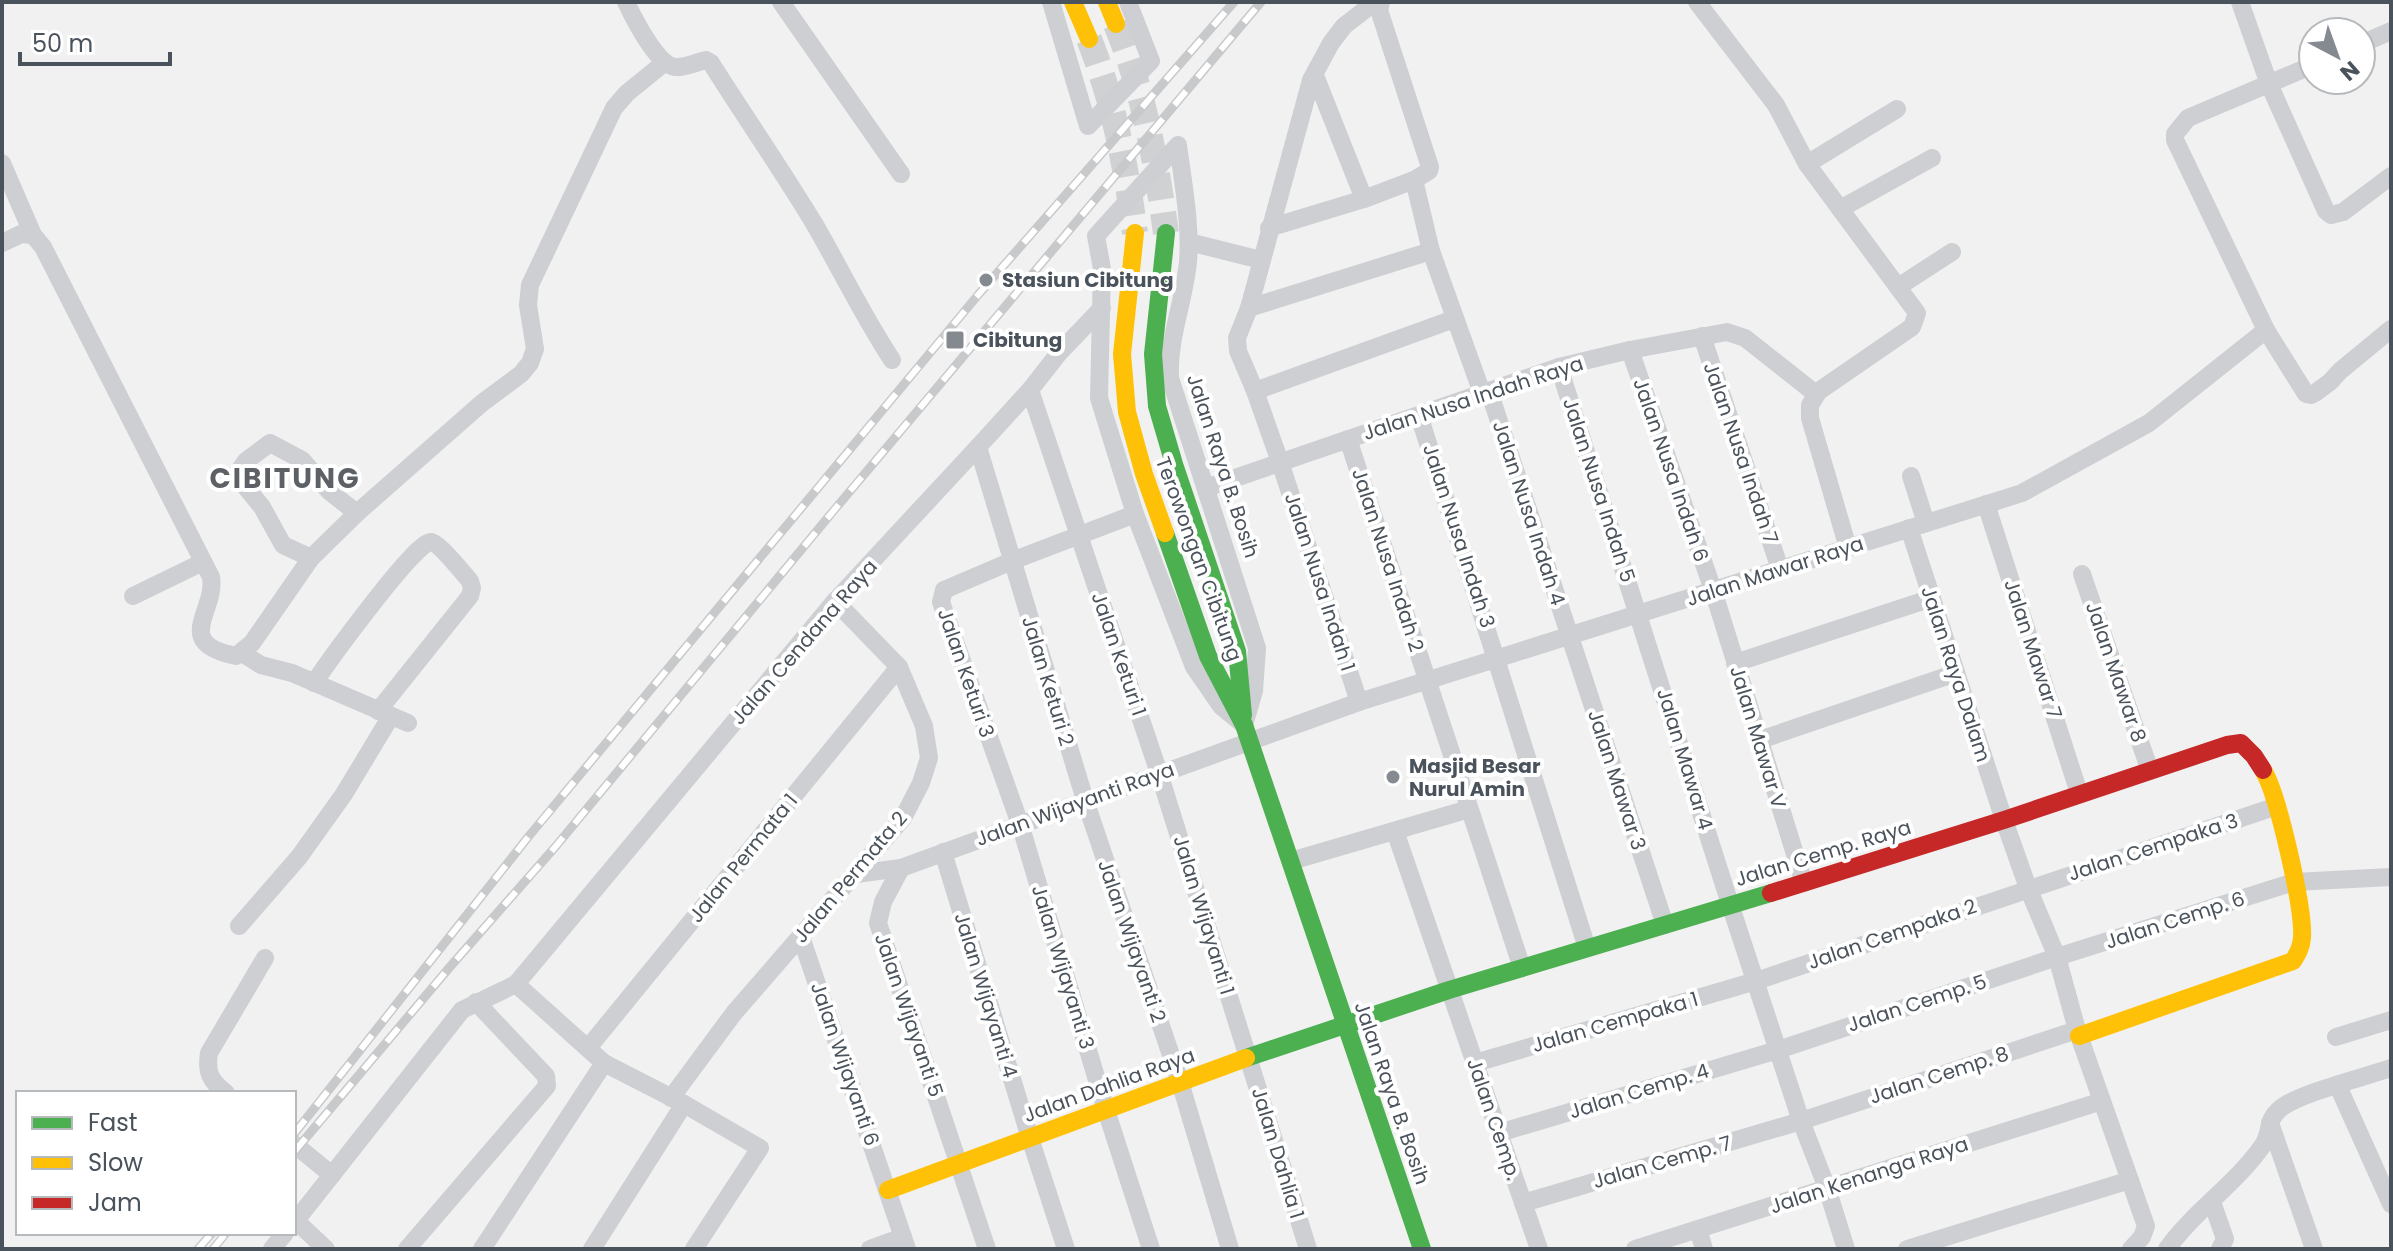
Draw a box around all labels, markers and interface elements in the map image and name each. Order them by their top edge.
scale bar [20,16,170,66]
north arrow [2297,16,2377,96]
text: 50 m [32,27,93,60]
text: N [2333,54,2366,88]
place label: Stasiun Cibitung [1002,266,1174,294]
marker: Stasiun Cibitung [977,271,995,289]
place label: Cibitung [973,326,1062,354]
marker: Cibitung [944,329,966,351]
street label: Jalan Nusa Indah Raya [1359,349,1587,447]
street label: Jalan Nusa Indah 7 [1697,358,1785,548]
street label: Jalan Raya B. Bosih [1180,371,1266,561]
street label: Jalan Nusa Indah 6 [1626,374,1716,566]
street label: Jalan Nusa Indah 5 [1556,394,1642,586]
street label: Jalan Nusa Indah 4 [1486,417,1572,609]
street label: Jalan Nusa Indah 3 [1416,441,1502,631]
street label: Terowongan Cibitung [1149,453,1249,665]
district label: CIBITUNG [210,459,361,498]
street label: Jalan Nusa Indah 2 [1345,465,1431,655]
street label: Jalan Nusa Indah 1 [1278,489,1362,675]
street label: Jalan Mawar Raya [1683,529,1867,613]
street label: Jalan Cendana Raya [724,553,884,731]
street label: Jalan Mawar 7 [1997,576,2069,722]
street label: Jalan Raya Dalam [1914,583,1998,765]
street label: Jalan Keturi 1 [1085,588,1153,720]
street label: Jalan Mawar 8 [2079,598,2153,746]
street label: Jalan Keturi 3 [931,605,1001,741]
street label: Jalan Keturi 2 [1015,613,1081,749]
street label: Jalan Mawar V [1723,662,1793,812]
street label: Jalan Mawar 4 [1650,685,1720,833]
street label: Jalan Mawar 3 [1581,706,1653,854]
place label: Masjid Besar Nurul Amin [1409,752,1541,803]
street label: Jalan Wijayanti Raya [972,755,1178,853]
marker: Masjid Besar Nurul Amin [1384,768,1402,786]
street label: Jalan Permata 1 [682,787,804,929]
street label: Jalan Permata 2 [787,805,913,949]
street label: Jalan Cempaka 3 [2064,806,2242,888]
street label: Jalan Cemp. Raya [1732,813,1914,893]
street label: Jalan Wijayanti 1 [1166,832,1242,998]
street label: Jalan Wijayanti 2 [1091,856,1173,1026]
street label: Jalan Wijayanti 3 [1025,881,1101,1053]
street label: Jalan Cemp. 6 [2102,884,2248,956]
street label: Jalan Cempaka 2 [1804,892,1980,976]
street label: Jalan Wijayanti 4 [948,909,1024,1081]
street label: Jalan Wijayanti 5 [868,929,950,1101]
street label: Jalan Cemp. 5 [1844,967,1990,1039]
street label: Jalan Wijayanti 6 [804,978,886,1150]
street label: Jalan Cempaka 1 [1529,985,1701,1059]
street label: Jalan Raya B. Bosih [1348,998,1436,1188]
street label: Jalan Cemp. 8 [1866,1039,2012,1111]
street label: Jalan Dahlia Raya [1019,1041,1199,1129]
street label: Jalan Cemp. [1460,1054,1528,1184]
street label: Jalan Cemp. 4 [1566,1056,1712,1126]
street label: Jalan Dahlia 1 [1245,1084,1311,1222]
legend [16,1091,296,1235]
text: Fast [88,1106,138,1139]
street label: Jalan Cemp. 7 [1589,1129,1735,1195]
street label: Jalan Kenanga Raya [1766,1130,1972,1220]
text: Slow [88,1146,143,1179]
text: Jam [88,1186,142,1219]

